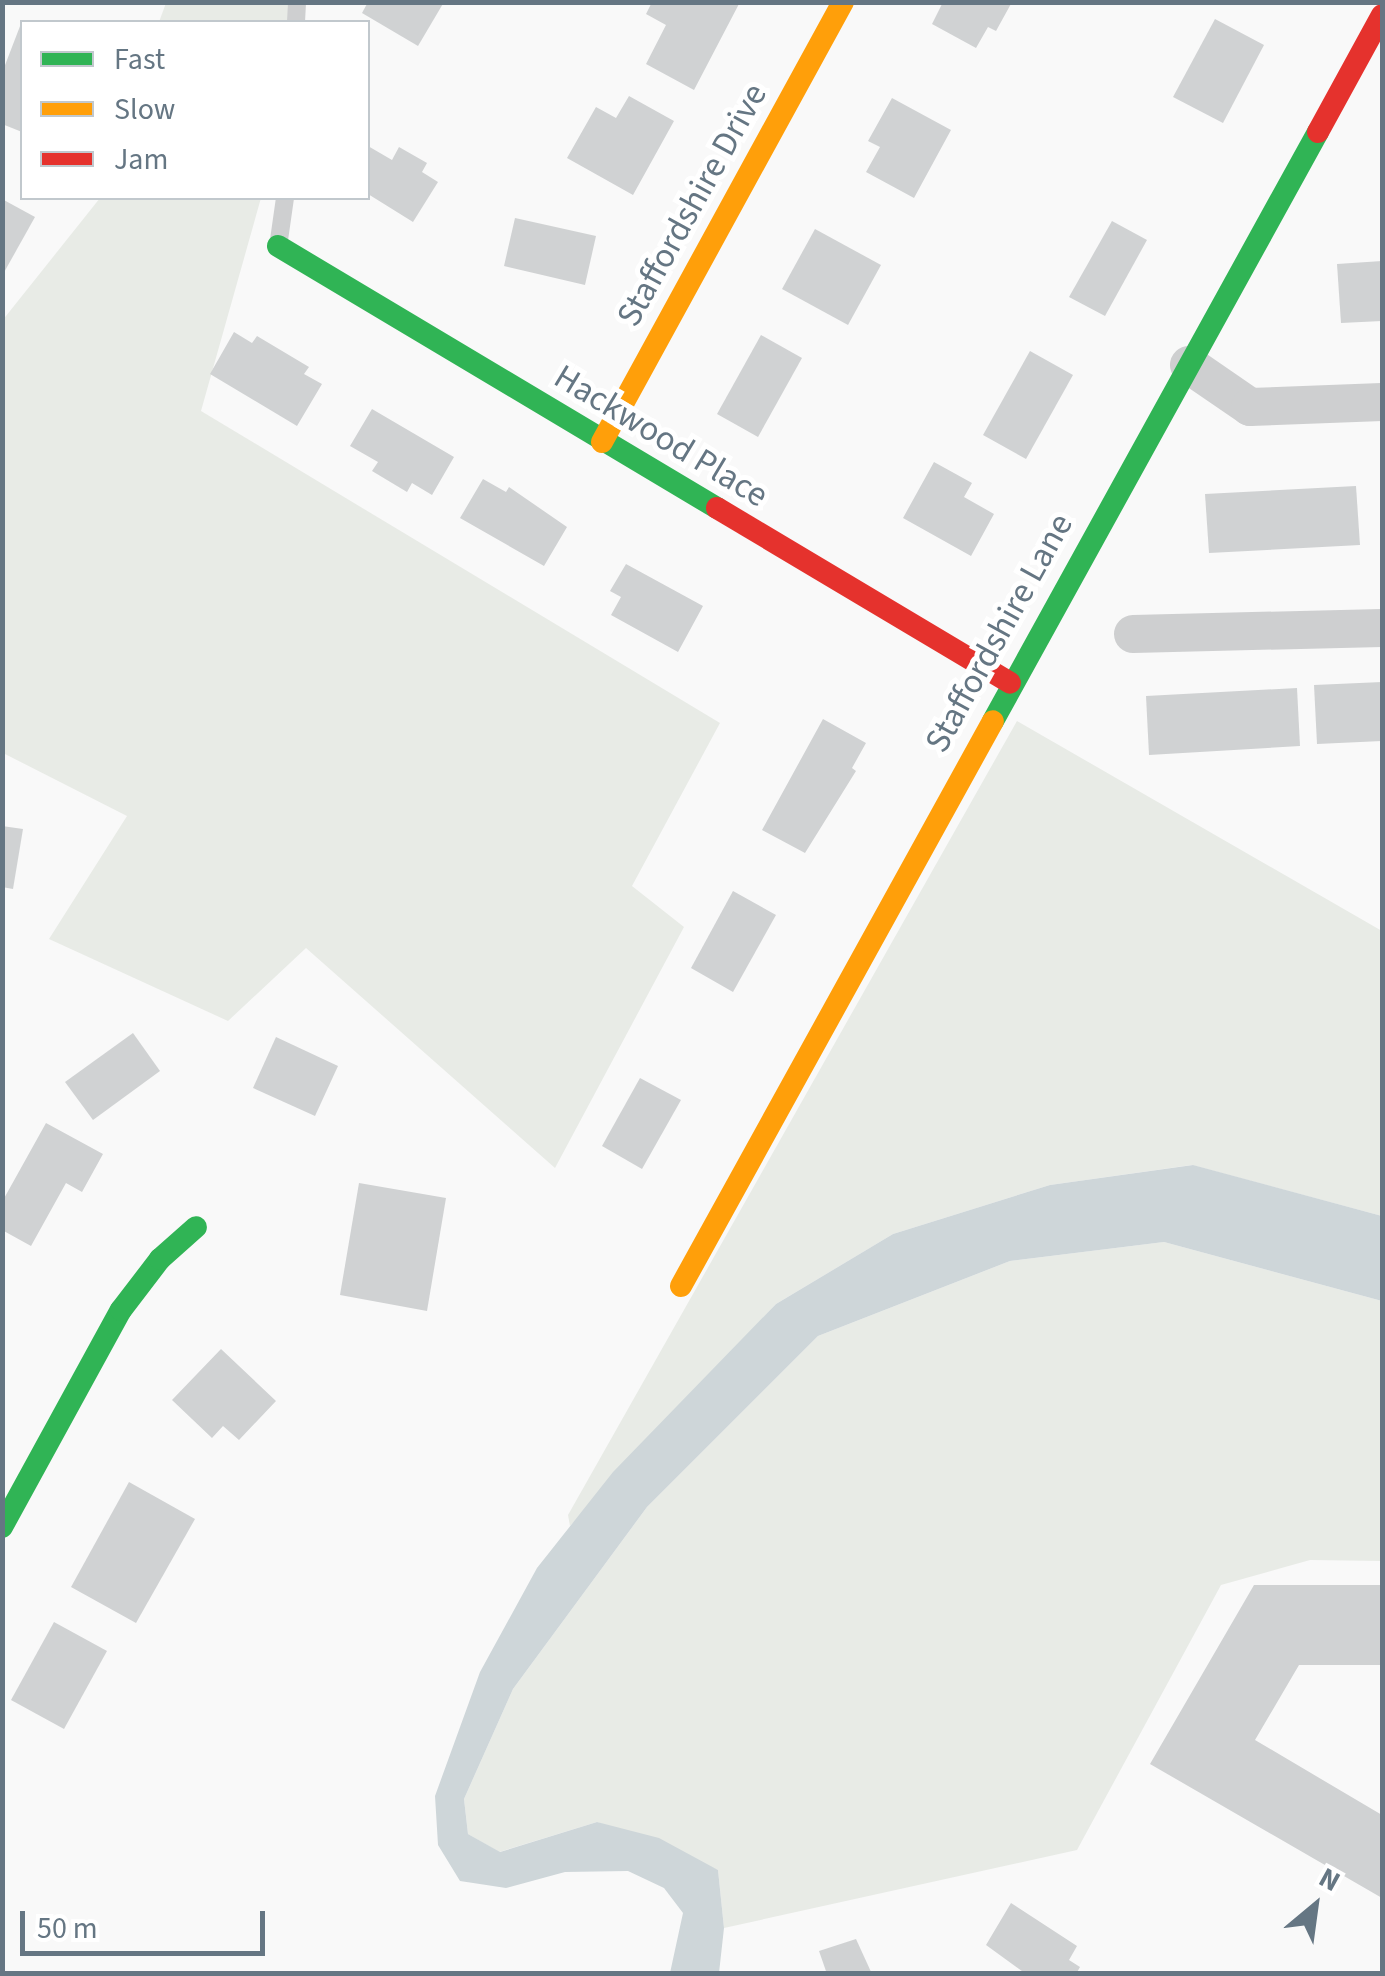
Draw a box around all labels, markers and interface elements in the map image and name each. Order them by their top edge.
legend [20,20,370,200]
text: Fast [114,38,165,81]
street label: Staffordshire Drive [608,76,776,334]
text: Slow [114,88,175,131]
text: Jam [114,138,168,181]
street label: Hackwood Place [546,356,776,516]
street label: Staffordshire Lane [916,506,1082,760]
north arrow [1265,1856,1365,1956]
text: N [1312,1858,1347,1902]
scale bar [25,1891,270,1953]
text: 50 m [37,1907,98,1950]

